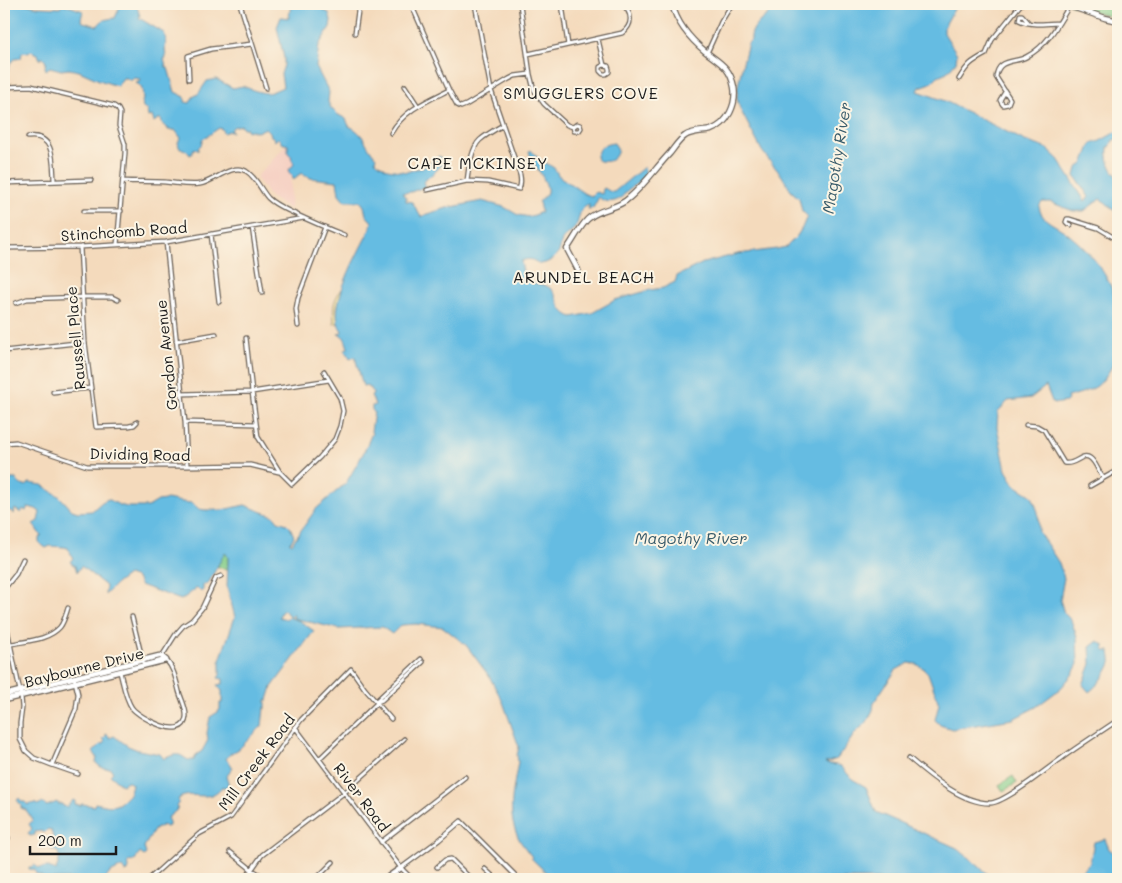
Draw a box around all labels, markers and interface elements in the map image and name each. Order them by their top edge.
district label: SMUGGLERS COVE [503,82,659,103]
water label: Magothy River [817,101,855,215]
district label: CAPE MCKINSEY [408,152,548,173]
street label: Stinchcomb Road [60,217,188,245]
district label: ARUNDEL BEACH [513,266,655,287]
street label: Raussell Place [61,285,89,391]
street label: Gordon Avenue [150,299,182,411]
street label: Dividing Road [89,443,191,465]
water label: Magothy River [635,527,747,548]
street label: Baybourne Drive [22,642,146,692]
street label: Mill Creek Road [213,710,299,814]
street label: River Road [330,759,394,835]
scale bar [30,823,116,855]
text: 200 m [38,830,82,850]

